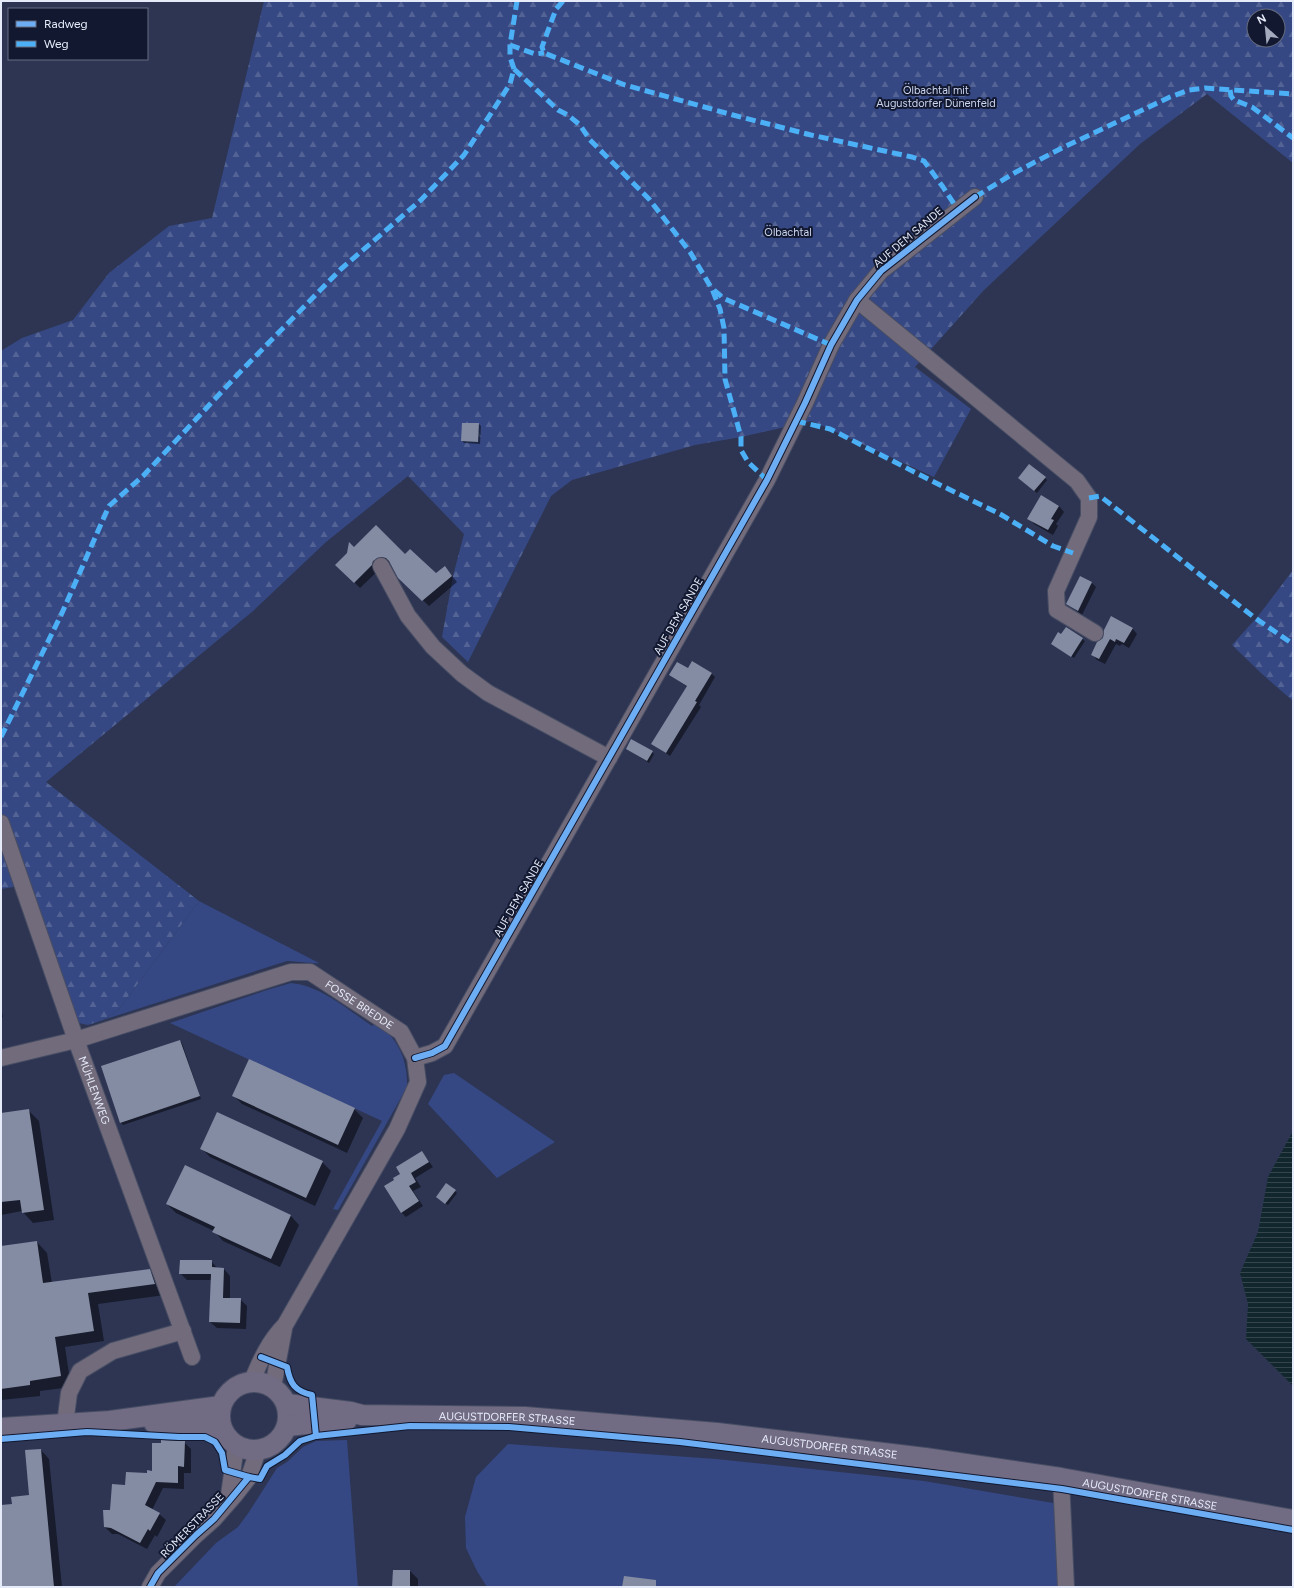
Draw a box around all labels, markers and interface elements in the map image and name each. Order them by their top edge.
legend [8,8,148,60]
north arrow [1246,8,1286,48]
text: N [1255,12,1268,27]
text: Radweg [44,17,88,31]
text: Weg [44,37,69,51]
park label: Ölbachtal mit Augustdorfer Dünenfeld [876,83,996,110]
street label: AUF DEM SANDE [871,205,946,270]
park label: Ölbachtal [764,225,812,239]
street label: AUF DEM SANDE [651,575,706,657]
street label: AUF DEM SANDE [491,857,546,939]
street label: FOSSE BREDDE [323,978,396,1032]
street label: MÜHLENWEG [75,1054,112,1126]
street label: AUGUSTDORFER STRASSE [439,1410,576,1428]
street label: AUGUSTDORFER STRASSE [761,1432,898,1462]
street label: AUGUSTDORFER STRASSE [1082,1476,1218,1513]
street label: RÖMERSTRASSE [157,1489,227,1561]

